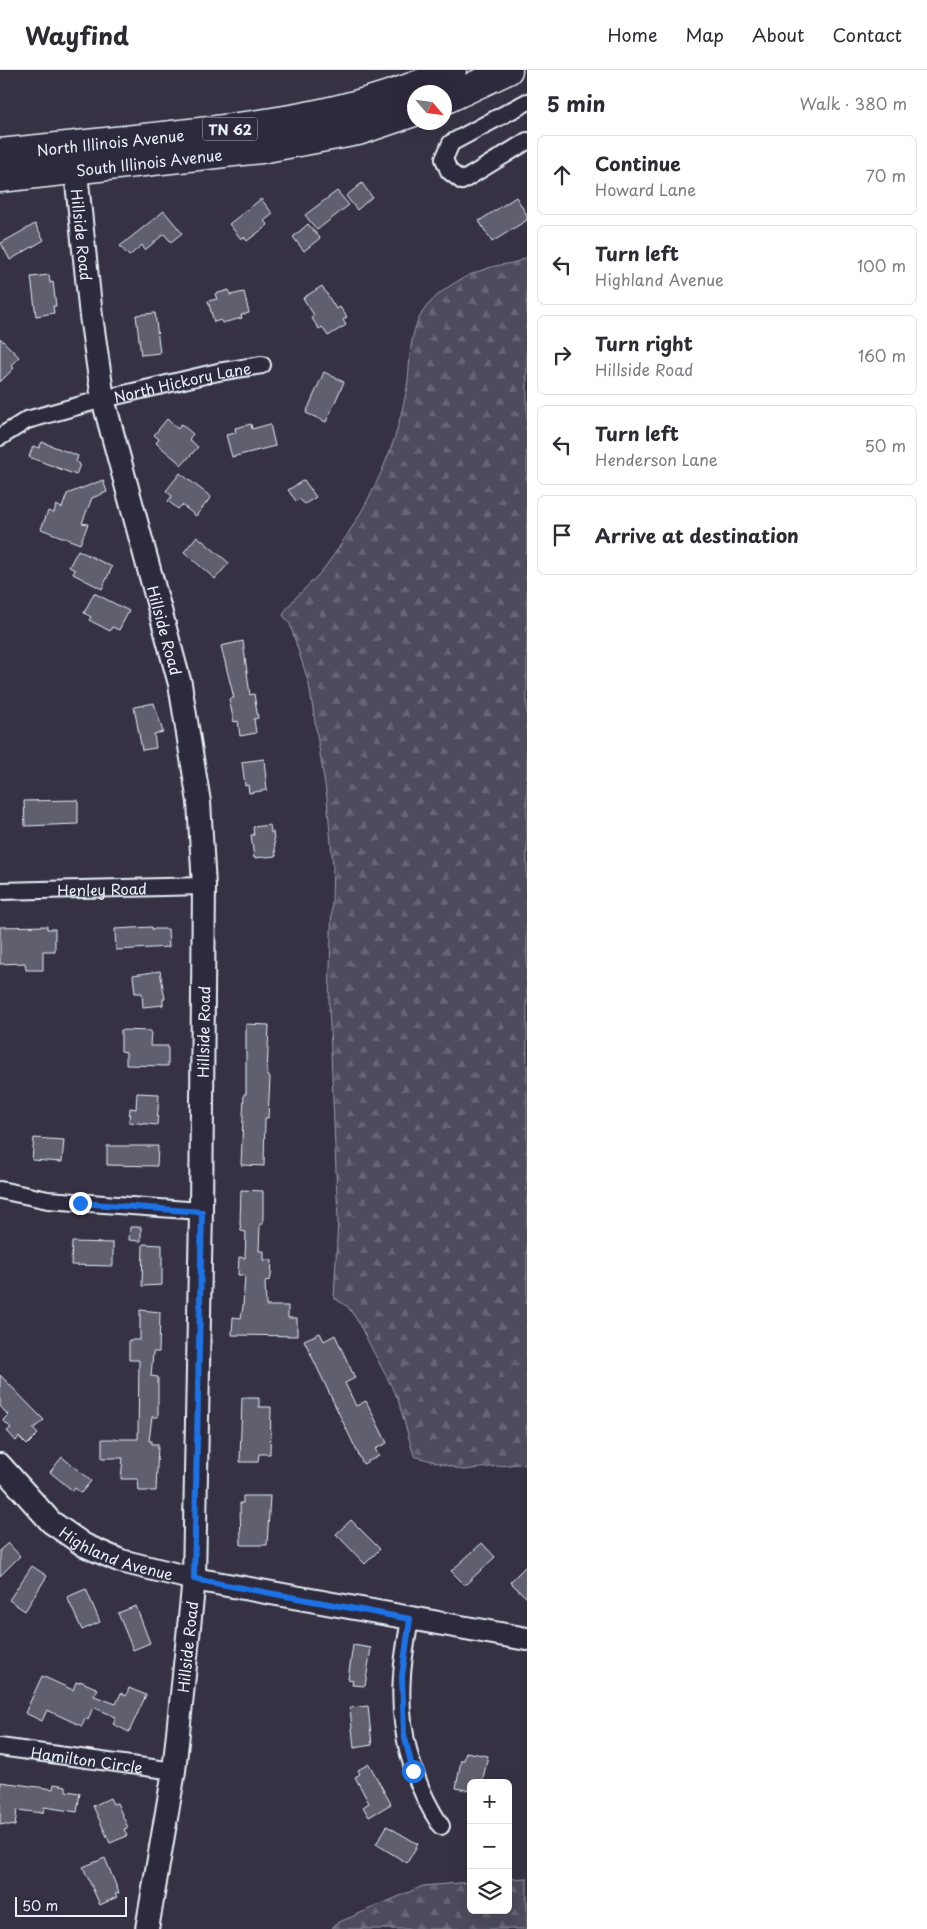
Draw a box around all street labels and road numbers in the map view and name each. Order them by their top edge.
road number: TN 62 [202,118,258,140]
street label: North Illinois Avenue [36,122,185,161]
street label: South Illinois Avenue [75,142,223,181]
street label: Hillside Road [66,188,99,281]
street label: North Hickory Lane [111,355,253,408]
street label: Hillside Road [142,583,188,677]
street label: Henley Road [57,876,147,901]
street label: Hillside Road [191,986,215,1078]
street label: Highland Avenue [55,1520,176,1585]
street label: Hillside Road [171,1600,203,1694]
street label: Hamilton Circle [30,1740,145,1778]

